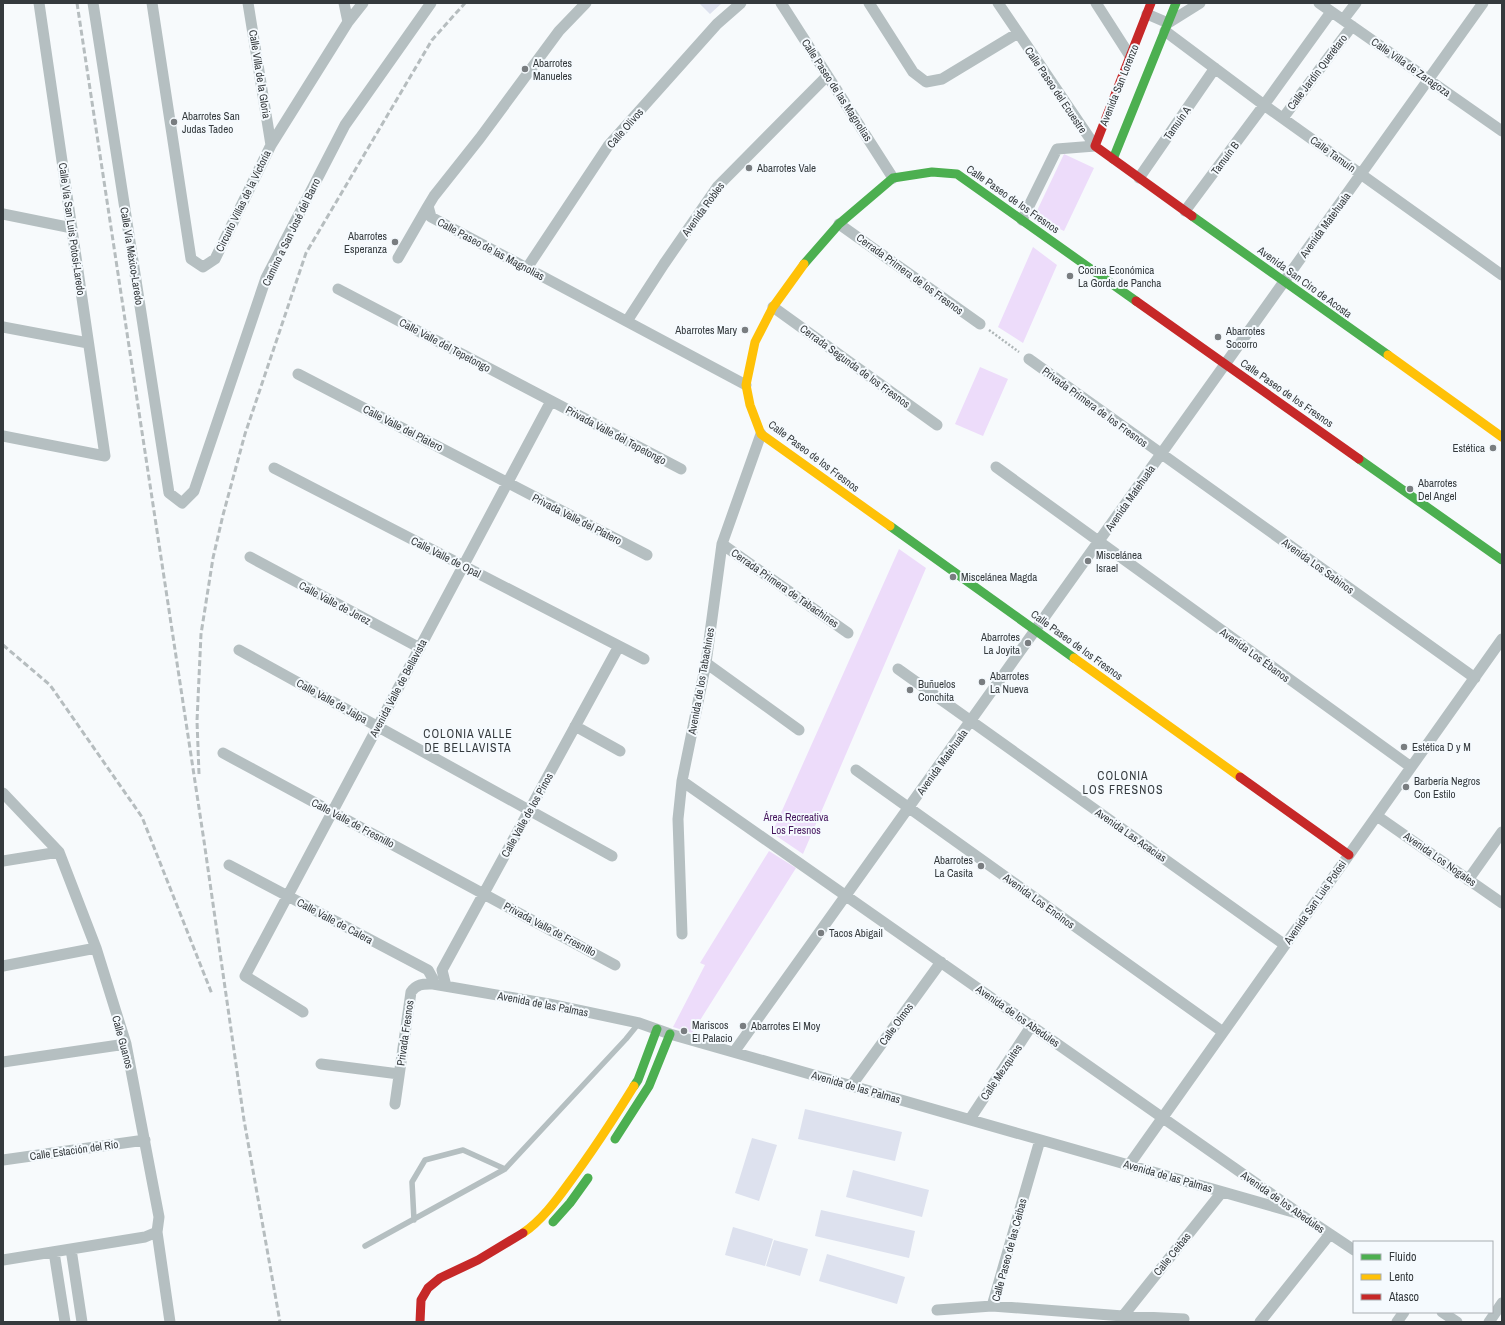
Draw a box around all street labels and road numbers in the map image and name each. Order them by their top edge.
street label: Calle Villa de la Gloria [246,29,274,119]
street label: Calle Jardín Querétaro [1284,31,1350,113]
street label: Calle Villa de Zaragoza [1369,34,1453,100]
street label: Calle Paseo de las Magnolias [799,36,876,144]
street label: Avenida San Lorenzo [1096,42,1142,129]
street label: Calle Paseo del Ecuestre [1022,44,1090,136]
street label: Tamuín A [1160,103,1194,142]
street label: Calle Olivos [604,105,647,151]
street label: Calle Tamuín [1308,133,1358,175]
street label: Tamuín B [1208,139,1242,177]
street label: Circuito Villas de la Victoría [212,148,274,254]
street label: Calle Vía San Luis Potosí-Laredo [56,162,88,296]
street label: Calle Paseo de los Fresnos [964,162,1063,237]
street label: Camino a San José del Barro [259,176,323,288]
street label: Avenida Robles [678,179,728,240]
street label: Avenida Matehuala [1296,190,1353,261]
street label: Calle Vía México-Laredo [117,206,147,306]
street label: Calle Paseo de las Magnolias [435,215,547,283]
street label: Cerrada Primera de los Fresnos [854,230,967,318]
street label: Avenida San Ciro de Acosta [1254,242,1355,321]
street label: Calle Valle del Tepetongo [397,315,493,375]
street label: Cerrada Segunda de los Fresnos [797,321,913,411]
street label: Calle Paseo de los Fresnos [1238,356,1337,431]
street label: Privada Primera de los Fresnos [1039,364,1151,450]
street label: Calle Valle del Platero [361,402,445,454]
street label: Privada Valle del Tepetongo [563,403,669,467]
street label: Calle Paseo de los Fresnos [766,417,863,495]
street label: Avenida Matehuala [1101,462,1158,535]
street label: Privada Valle del Platero [530,490,624,548]
street label: Calle Valle de Opal [409,533,483,581]
street label: Avenida Los Sabinos [1278,535,1357,597]
street label: Cerrada Primera de Tabachines [728,545,842,631]
street label: Calle Valle de Jerez [297,578,374,628]
street label: Calle Paseo de los Fresnos [1028,607,1126,683]
street label: Avenida Los Ébanos [1216,624,1293,685]
street label: Avenida de los Tabachines [685,626,717,736]
street label: Avenida Valle de Bellavista [366,637,430,740]
street label: Calle Valle de Jalpa [294,676,370,726]
street label: Avenida Matehuala [913,727,970,798]
street label: Calle Valle de los Pinos [498,770,556,860]
street label: Calle Valle de Fresnillo [309,795,397,851]
street label: Avenida Las Acacias [1092,805,1170,865]
street label: Avenida Los Nogales [1400,828,1479,890]
street label: Avenida San Luis Potosi [1280,857,1349,947]
street label: Avenida Los Encinos [1000,870,1078,932]
street label: Calle Valle de Calera [295,895,375,947]
street label: Privada Valle de Fresnillo [501,899,599,959]
street label: Avenida de los Abedules [973,981,1063,1050]
street label: Avenida de las Palmas [495,988,590,1020]
street label: Privada Fresnos [393,999,417,1067]
street label: Calle Olmos [876,1000,916,1048]
street label: Calle Guanos [109,1014,137,1071]
street label: Calle Mezquites [977,1041,1025,1103]
street label: Avenida de las Palmas [809,1067,903,1107]
street label: Calle Estación del Río [29,1137,119,1163]
street label: Avenida de las Palmas [1121,1156,1215,1196]
street label: Avenida de los Abedules [1238,1167,1328,1236]
street label: Calle Paseo de las Ceibas [988,1196,1030,1303]
street label: Calle Ceibas [1150,1229,1194,1278]

